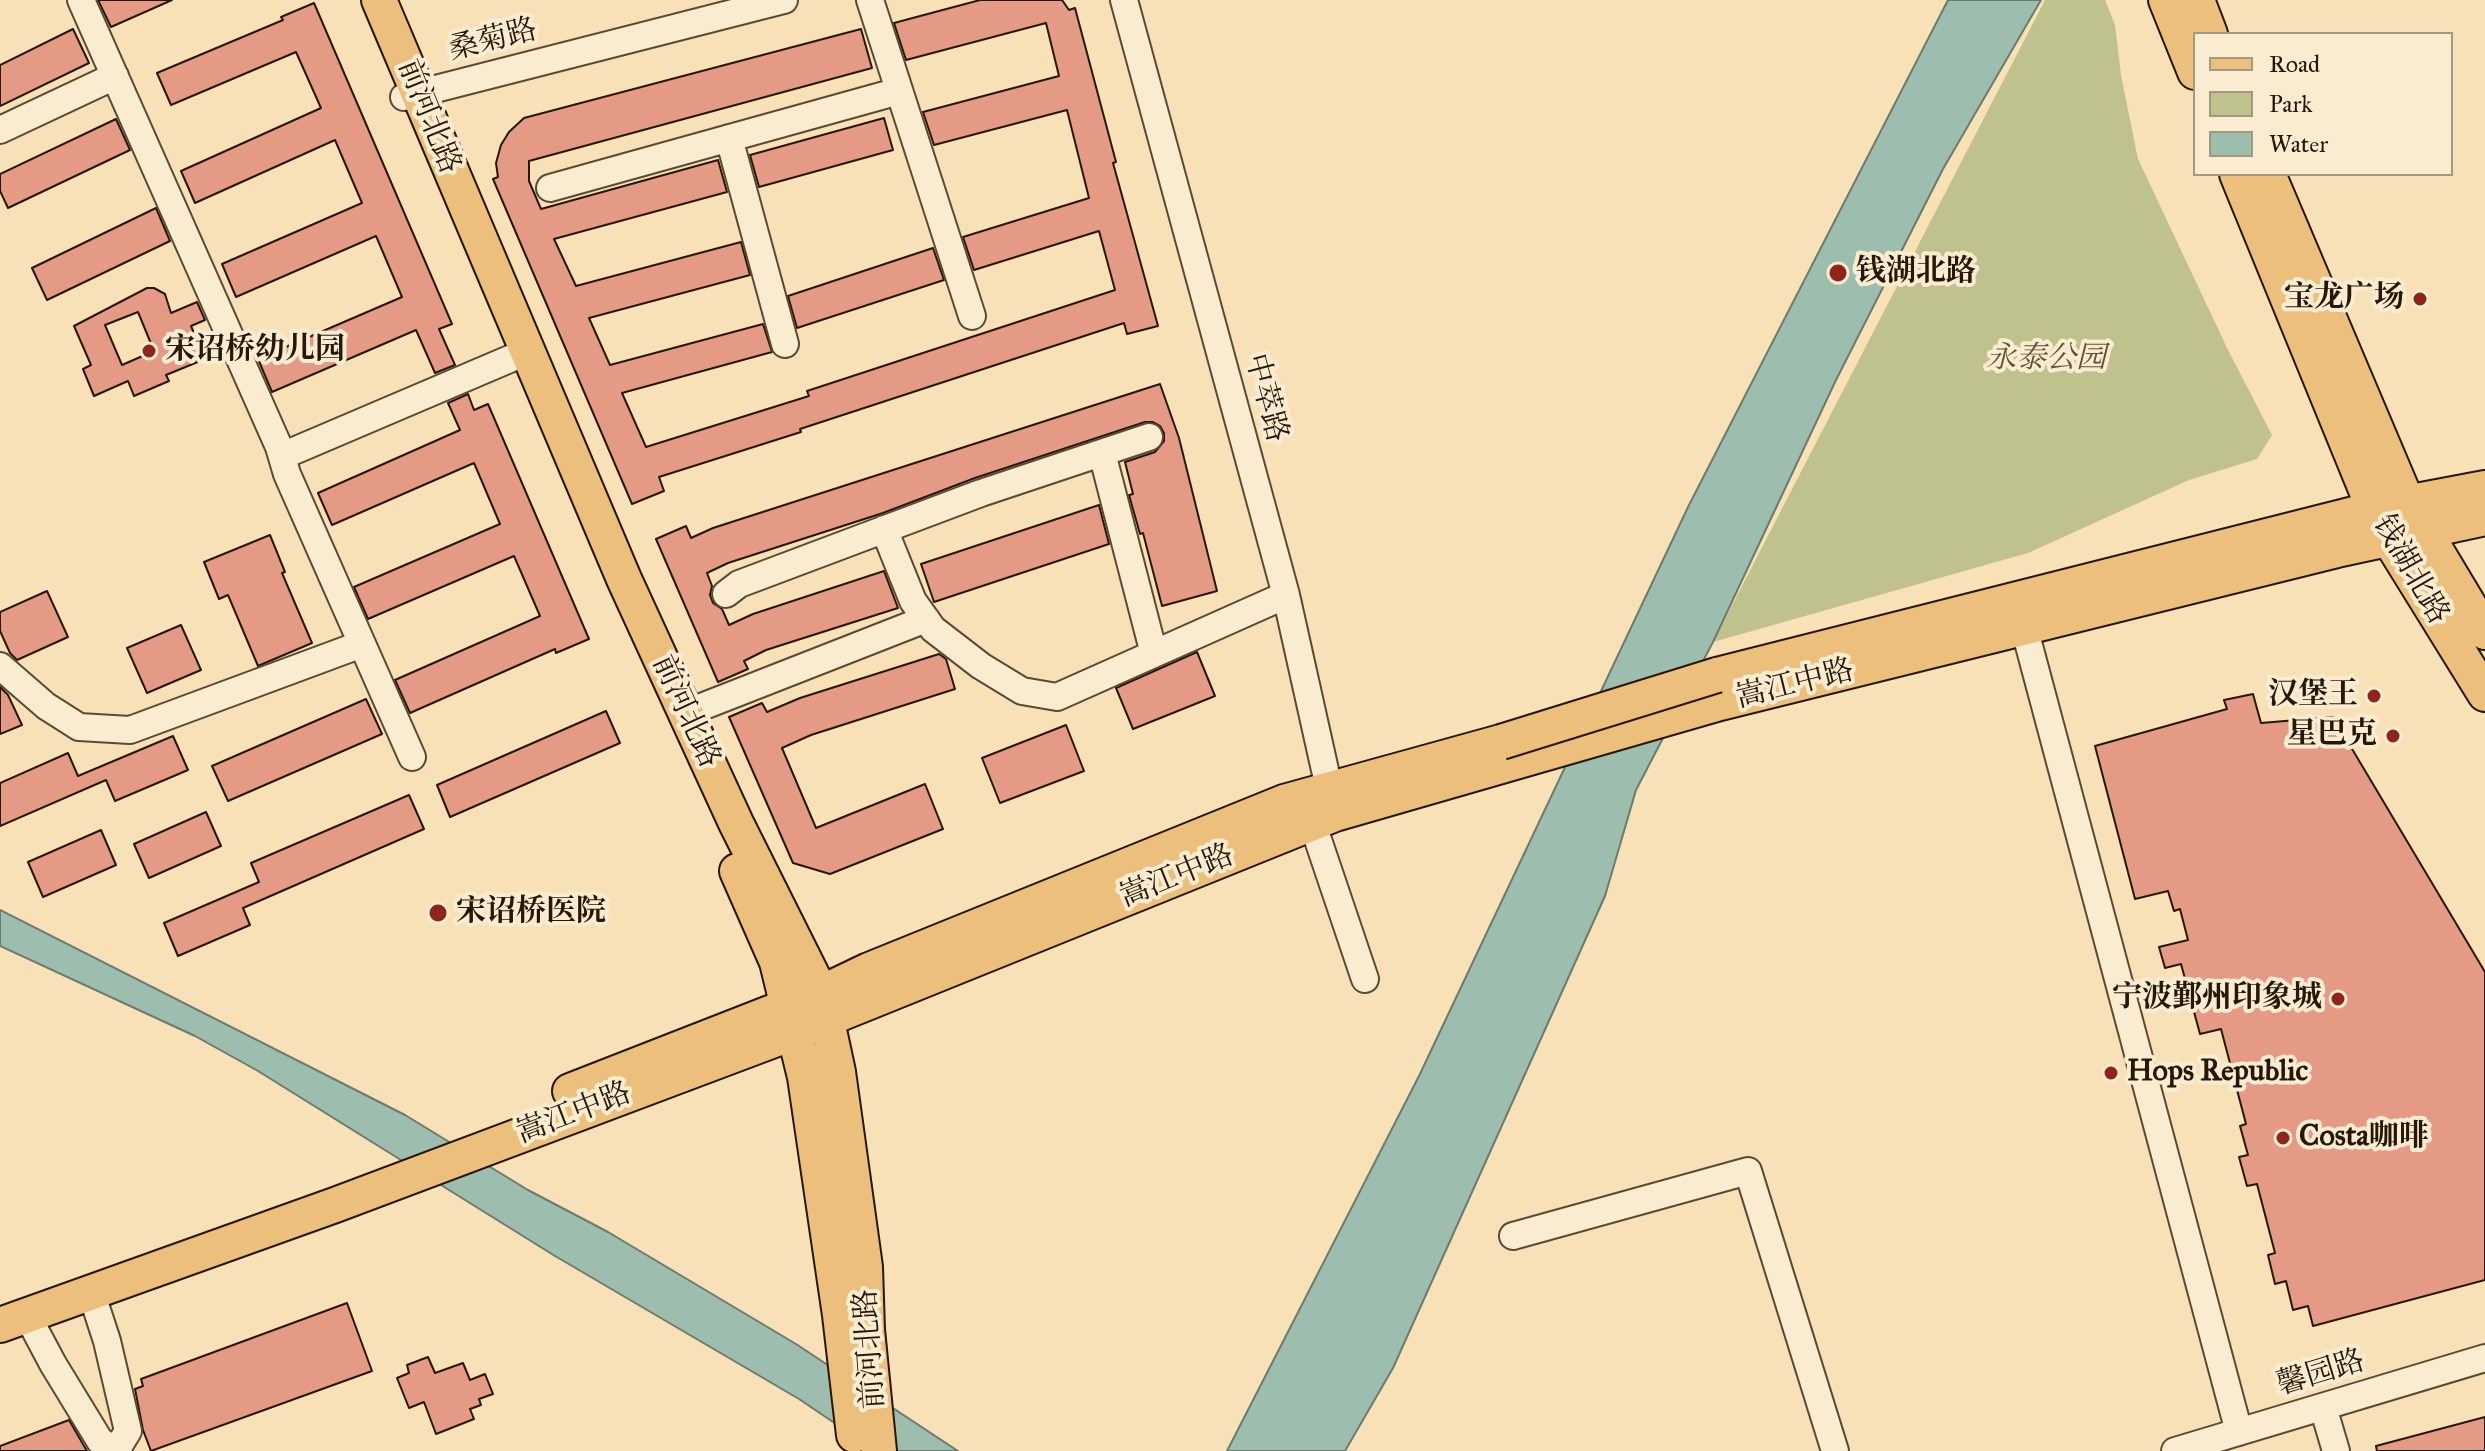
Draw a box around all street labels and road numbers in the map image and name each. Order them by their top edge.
street label: 桑菊路 [445,13,541,69]
street label: 前河北路 [389,55,467,179]
street label: 中萃路 [1236,350,1294,446]
street label: 钱湖北路 [2364,509,2456,631]
street label: 前河北路 [643,650,727,774]
street label: 嵩江中路 [1732,653,1858,717]
street label: 嵩江中路 [1115,838,1239,916]
street label: 嵩江中路 [512,1076,636,1152]
street label: 前河北路 [849,1288,893,1410]
street label: 馨园路 [2273,1344,2369,1404]

